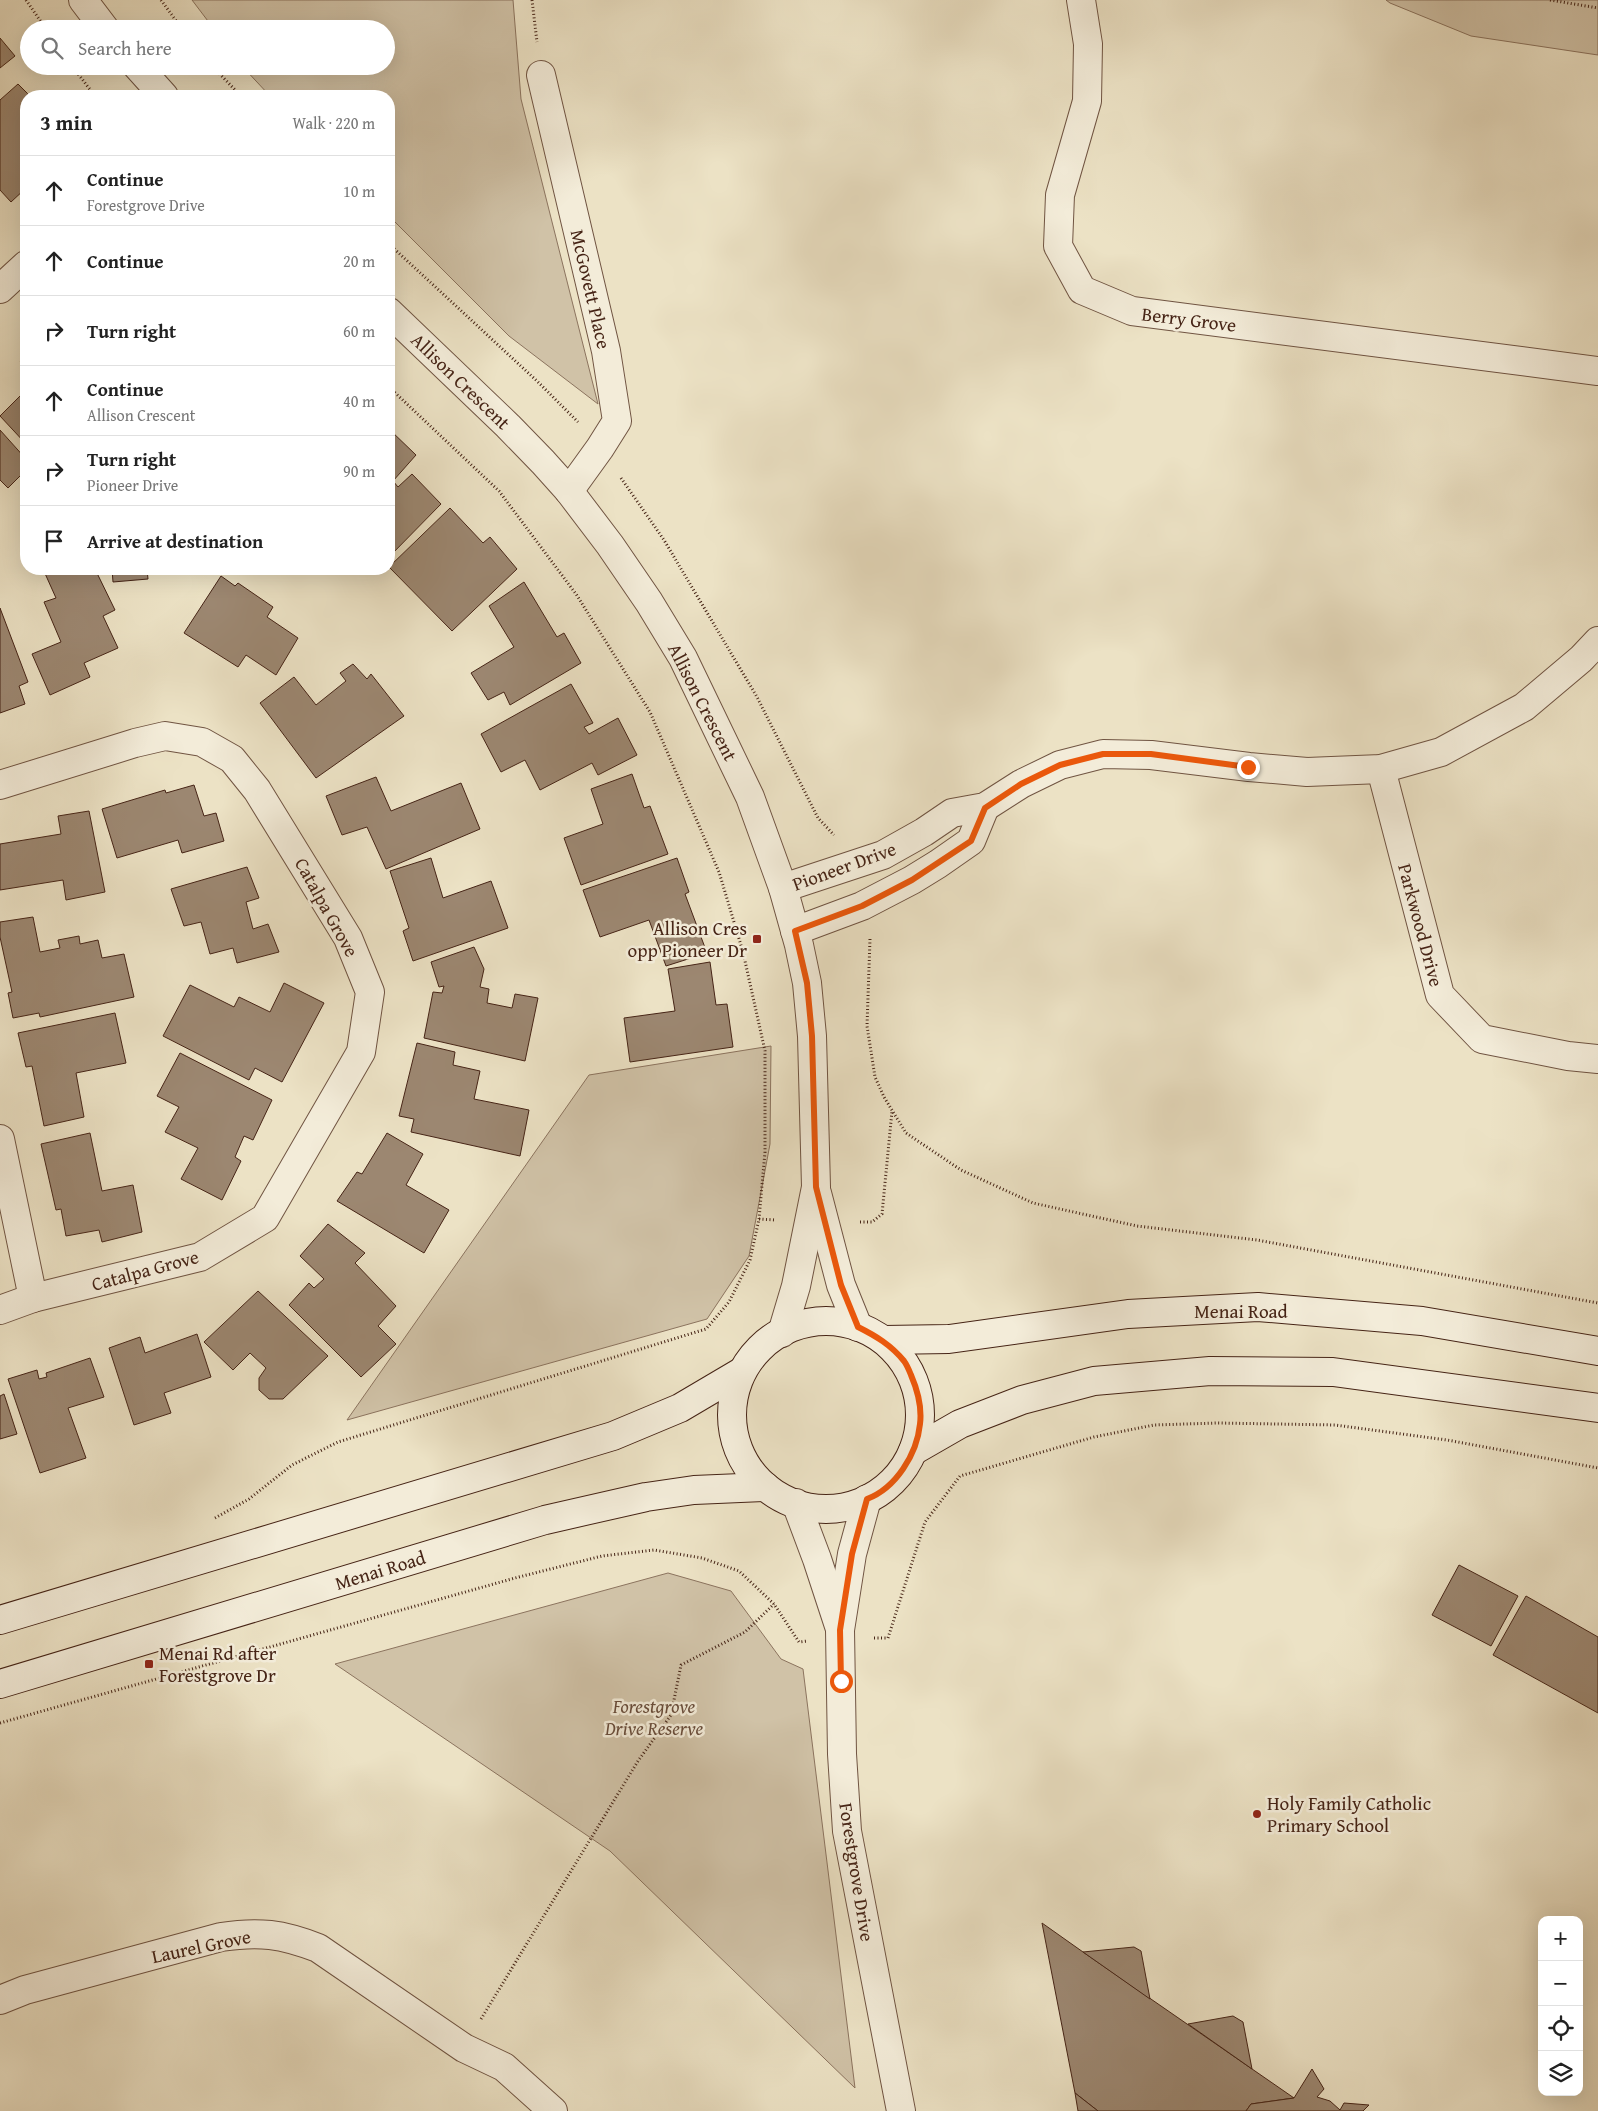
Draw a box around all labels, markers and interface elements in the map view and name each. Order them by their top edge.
search box [20,20,395,75]
icon: search [38,34,66,62]
text: Search here [78,34,172,62]
text: 3 min [40,107,92,138]
text: Walk · 220 m [292,111,375,135]
text: Continue [87,165,164,193]
icon: ahead [40,177,68,205]
text: 10 m [343,179,375,203]
text: Forestgrove Drive [87,193,205,217]
street label: McGovett Place [564,226,618,352]
icon: ahead [40,247,68,275]
text: Continue [87,247,164,275]
text: 20 m [343,249,375,273]
street label: Berry Grove [1140,299,1238,339]
icon: right [40,317,68,345]
text: Turn right [87,317,176,345]
text: 60 m [343,319,375,343]
street label: Allison Crescent [405,326,517,436]
text: Continue [87,375,164,403]
icon: ahead [40,387,68,415]
text: 40 m [343,389,375,413]
text: Allison Crescent [87,403,195,427]
text: Turn right [87,445,176,473]
icon: right [40,457,68,485]
text: 90 m [343,459,375,483]
text: Pioneer Drive [87,473,178,497]
icon: arrive [40,527,68,555]
text: Arrive at destination [87,527,263,555]
street label: Allison Crescent [661,638,745,766]
route end [1237,756,1260,779]
street label: Pioneer Drive [788,834,900,898]
street label: Catalpa Grove [288,852,366,962]
street label: Parkwood Drive [1391,860,1451,990]
place label: Allison Cres opp Pioneer Dr [627,914,747,964]
marker: Allison Cres opp Pioneer Dr [751,933,763,945]
street label: Catalpa Grove [88,1242,202,1298]
street label: Menai Road [1194,1297,1289,1325]
street label: Menai Road [331,1543,430,1597]
place label: Menai Rd after Forestgrove Dr [159,1639,277,1689]
marker: Menai Rd after Forestgrove Dr [143,1658,155,1670]
route start [830,1670,853,1693]
park label: Forestgrove Drive Reserve [604,1692,703,1742]
place label: Holy Family Catholic Primary School [1267,1789,1431,1839]
street label: Forestgrove Drive [832,1801,882,1943]
marker: Holy Family Catholic Primary School [1251,1808,1263,1820]
map controls [1538,1916,1583,2096]
button: + [1538,1916,1583,1961]
street label: Laurel Grove [149,1922,253,1970]
button: − [1538,1961,1583,2006]
button: locate [1538,2006,1583,2051]
button: layers [1538,2051,1583,2096]

